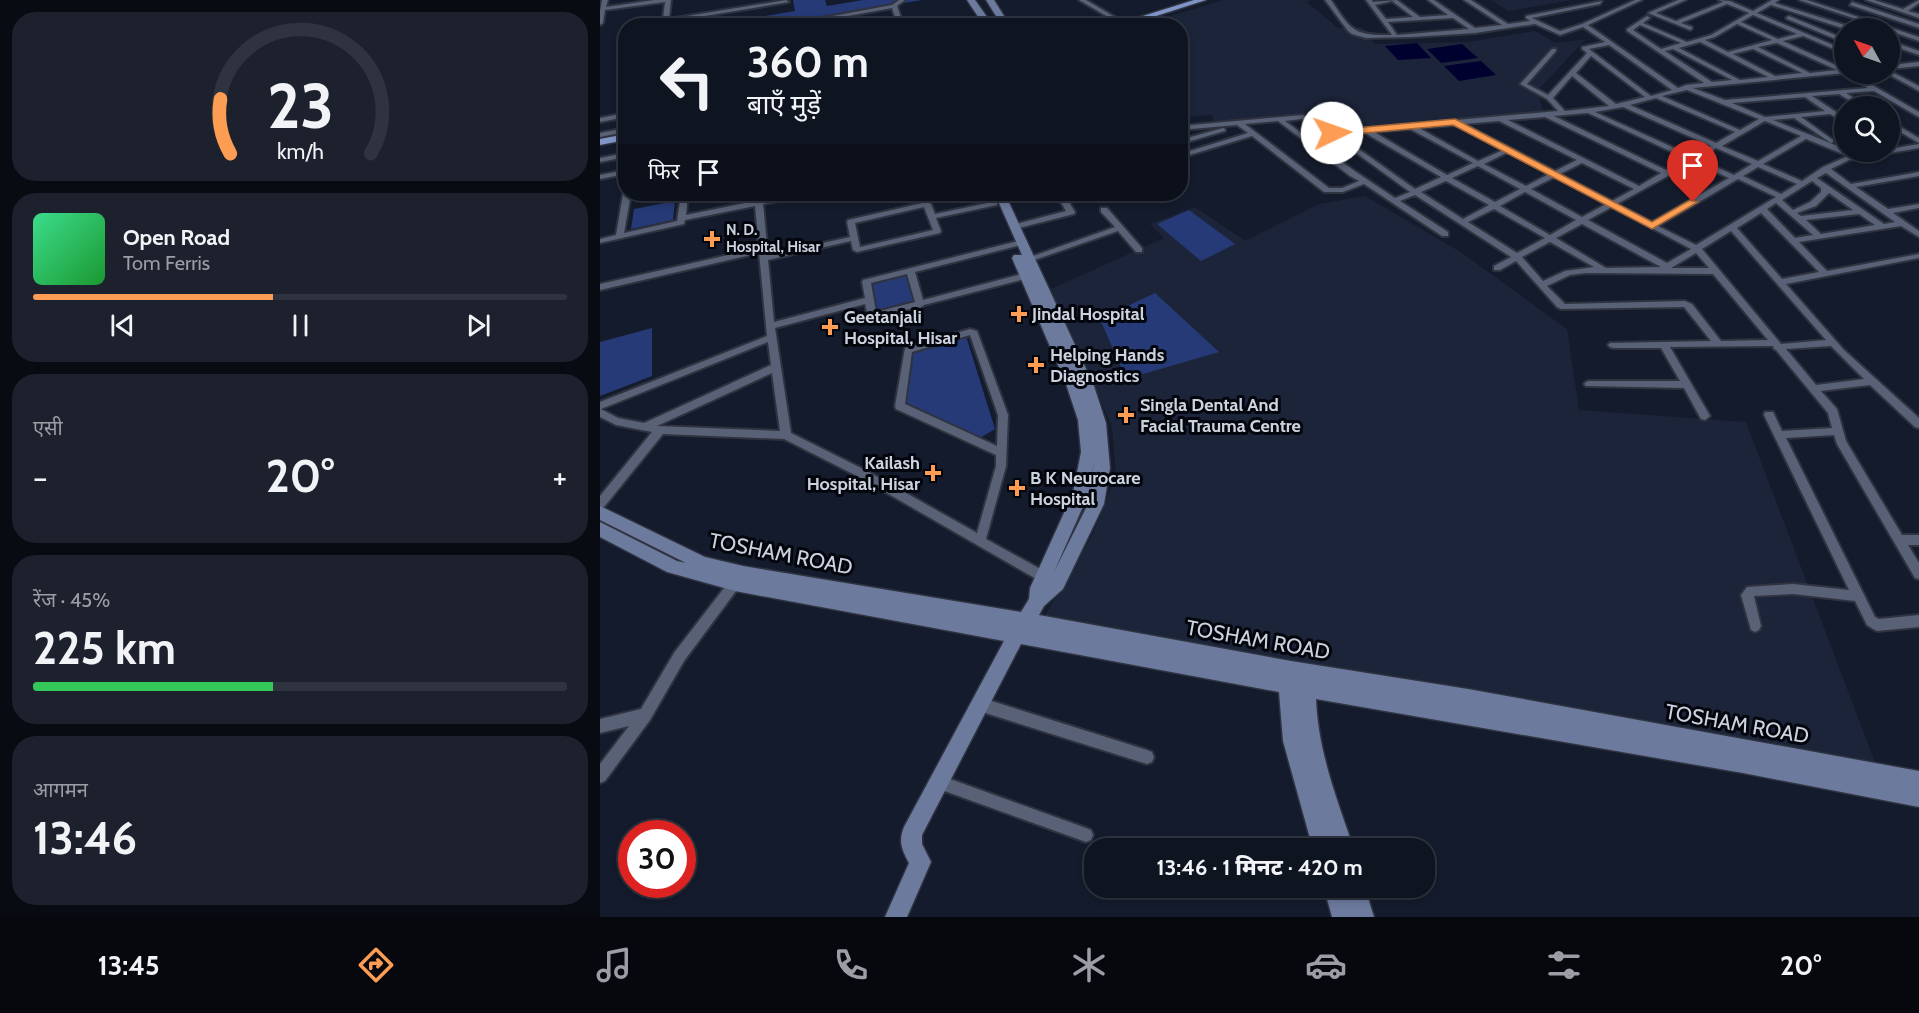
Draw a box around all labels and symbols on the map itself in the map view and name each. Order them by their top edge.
north arrow [1834,18,1900,84]
position arrow [1300,101,1364,165]
pin [1667,140,1718,202]
place label: N. D. Hospital, Hisar [726,221,820,256]
marker: N. D. Hospital, Hisar [703,230,721,248]
place label: Jindal Hospital [1031,303,1145,325]
marker: Jindal Hospital [1010,305,1028,323]
place label: Geetanjali Hospital, Hisar [844,306,957,349]
marker: Geetanjali Hospital, Hisar [821,318,839,336]
place label: Helping Hands Diagnostics [1050,344,1165,387]
marker: Helping Hands Diagnostics [1027,356,1045,374]
place label: Singla Dental And Facial Trauma Centre [1140,394,1301,437]
marker: Singla Dental And Facial Trauma Centre [1117,406,1135,424]
place label: Kailash Hospital, Hisar [807,452,920,495]
marker: Kailash Hospital, Hisar [924,464,942,482]
place label: B K Neurocare Hospital [1030,467,1141,510]
marker: B K Neurocare Hospital [1008,479,1026,497]
street label: TOSHAM ROAD [707,527,855,580]
street label: TOSHAM ROAD [1184,615,1332,664]
street label: TOSHAM ROAD [1663,699,1811,748]
speed limit sign: 30 [618,820,696,898]

